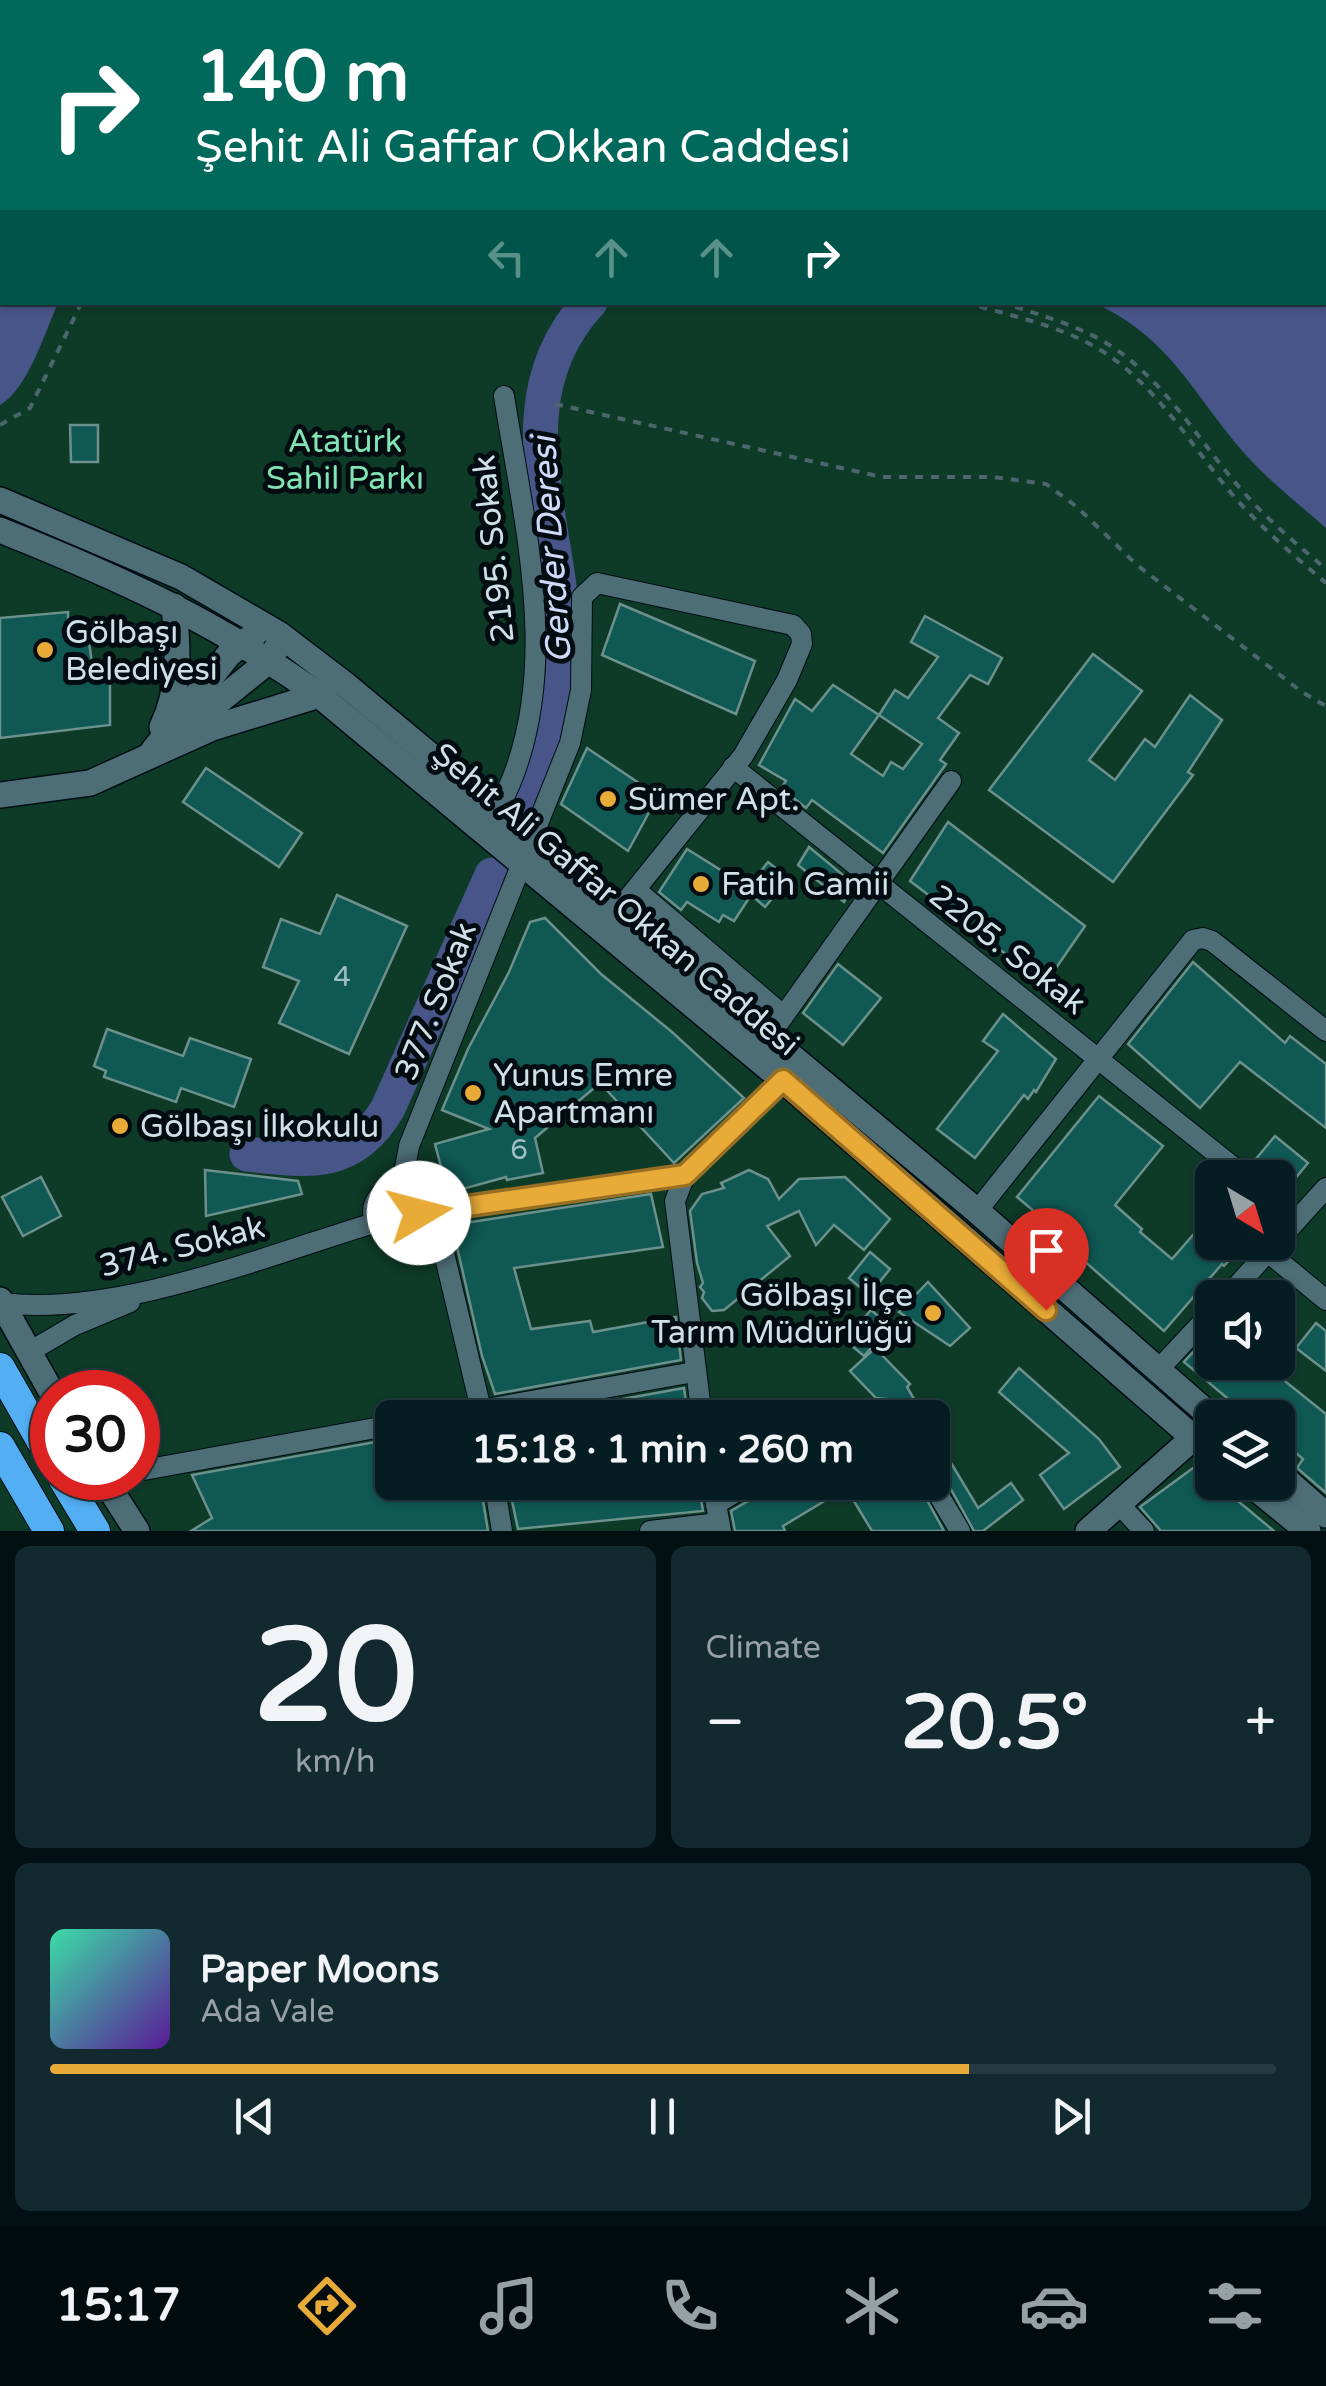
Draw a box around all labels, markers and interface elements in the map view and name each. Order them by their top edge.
text: 140 m [195,36,409,120]
icon: right [30,40,160,170]
text: Şehit Ali Gaffar Okkan Caddesi [195,121,851,175]
icon: left [479,230,534,285]
icon: ahead [584,230,639,285]
icon: ahead [689,230,744,285]
icon: right [794,230,849,285]
park label: Atatürk Sahil Parkı [266,423,424,498]
water label: Gerder Deresi [523,431,581,665]
street label: 2195. Sokak [465,453,523,645]
place label: Gölbaşı Belediyesi [65,614,218,689]
marker: Gölbaşı Belediyesi [34,639,56,661]
street label: Şehit Ali Gaffar Okkan Caddesi [424,735,806,1064]
place label: Sümer Apt. [628,781,799,819]
marker: Sümer Apt. [597,788,619,810]
place label: Fatih Camii [721,866,889,904]
marker: Fatih Camii [690,873,712,895]
street label: 2205. Sokak [921,877,1093,1023]
street label: 377. Sokak [387,917,485,1086]
house number: 4 [333,960,351,994]
place label: Yunus Emre Apartmanı [493,1057,673,1132]
marker: Yunus Emre Apartmanı [462,1082,484,1104]
place label: Gölbaşı İlkokulu [140,1108,379,1146]
marker: Gölbaşı İlkokulu [109,1115,131,1137]
house number: 6 [510,1133,528,1167]
north arrow [1195,1160,1295,1260]
map controls [1195,1160,1295,1500]
position arrow [367,1161,471,1265]
street label: 374. Sokak [96,1208,269,1286]
pin [1004,1208,1089,1311]
icon: arrive [1019,1223,1074,1278]
place label: Gölbaşı İlçe Tarım Müdürlüğü [651,1277,913,1352]
button: sound [1195,1280,1295,1380]
marker: Gölbaşı İlçe Tarım Müdürlüğü [922,1302,944,1324]
speed limit sign: 30 [30,1370,160,1500]
button: layers [1195,1400,1295,1500]
text: 15:18 · 1 min · 260 m [471,1427,854,1473]
text: 20 [254,1600,417,1756]
text: Climate [706,1629,821,1667]
text: 20.5° [901,1678,1089,1768]
text: − [706,1690,745,1756]
text: + [1245,1690,1276,1756]
text: km/h [295,1743,375,1781]
text: Paper Moons [200,1947,440,1993]
text: Ada Vale [200,1993,335,2031]
icon: previous [227,2089,282,2144]
icon: pause [635,2089,690,2144]
icon: next [1044,2089,1099,2144]
icon: directions [292,2271,362,2341]
icon: music [474,2271,544,2341]
icon: phone [655,2271,725,2341]
icon: climate [837,2271,907,2341]
icon: car [1019,2271,1089,2341]
icon: filters [1200,2271,1270,2341]
text: 15:17 [56,2279,181,2333]

